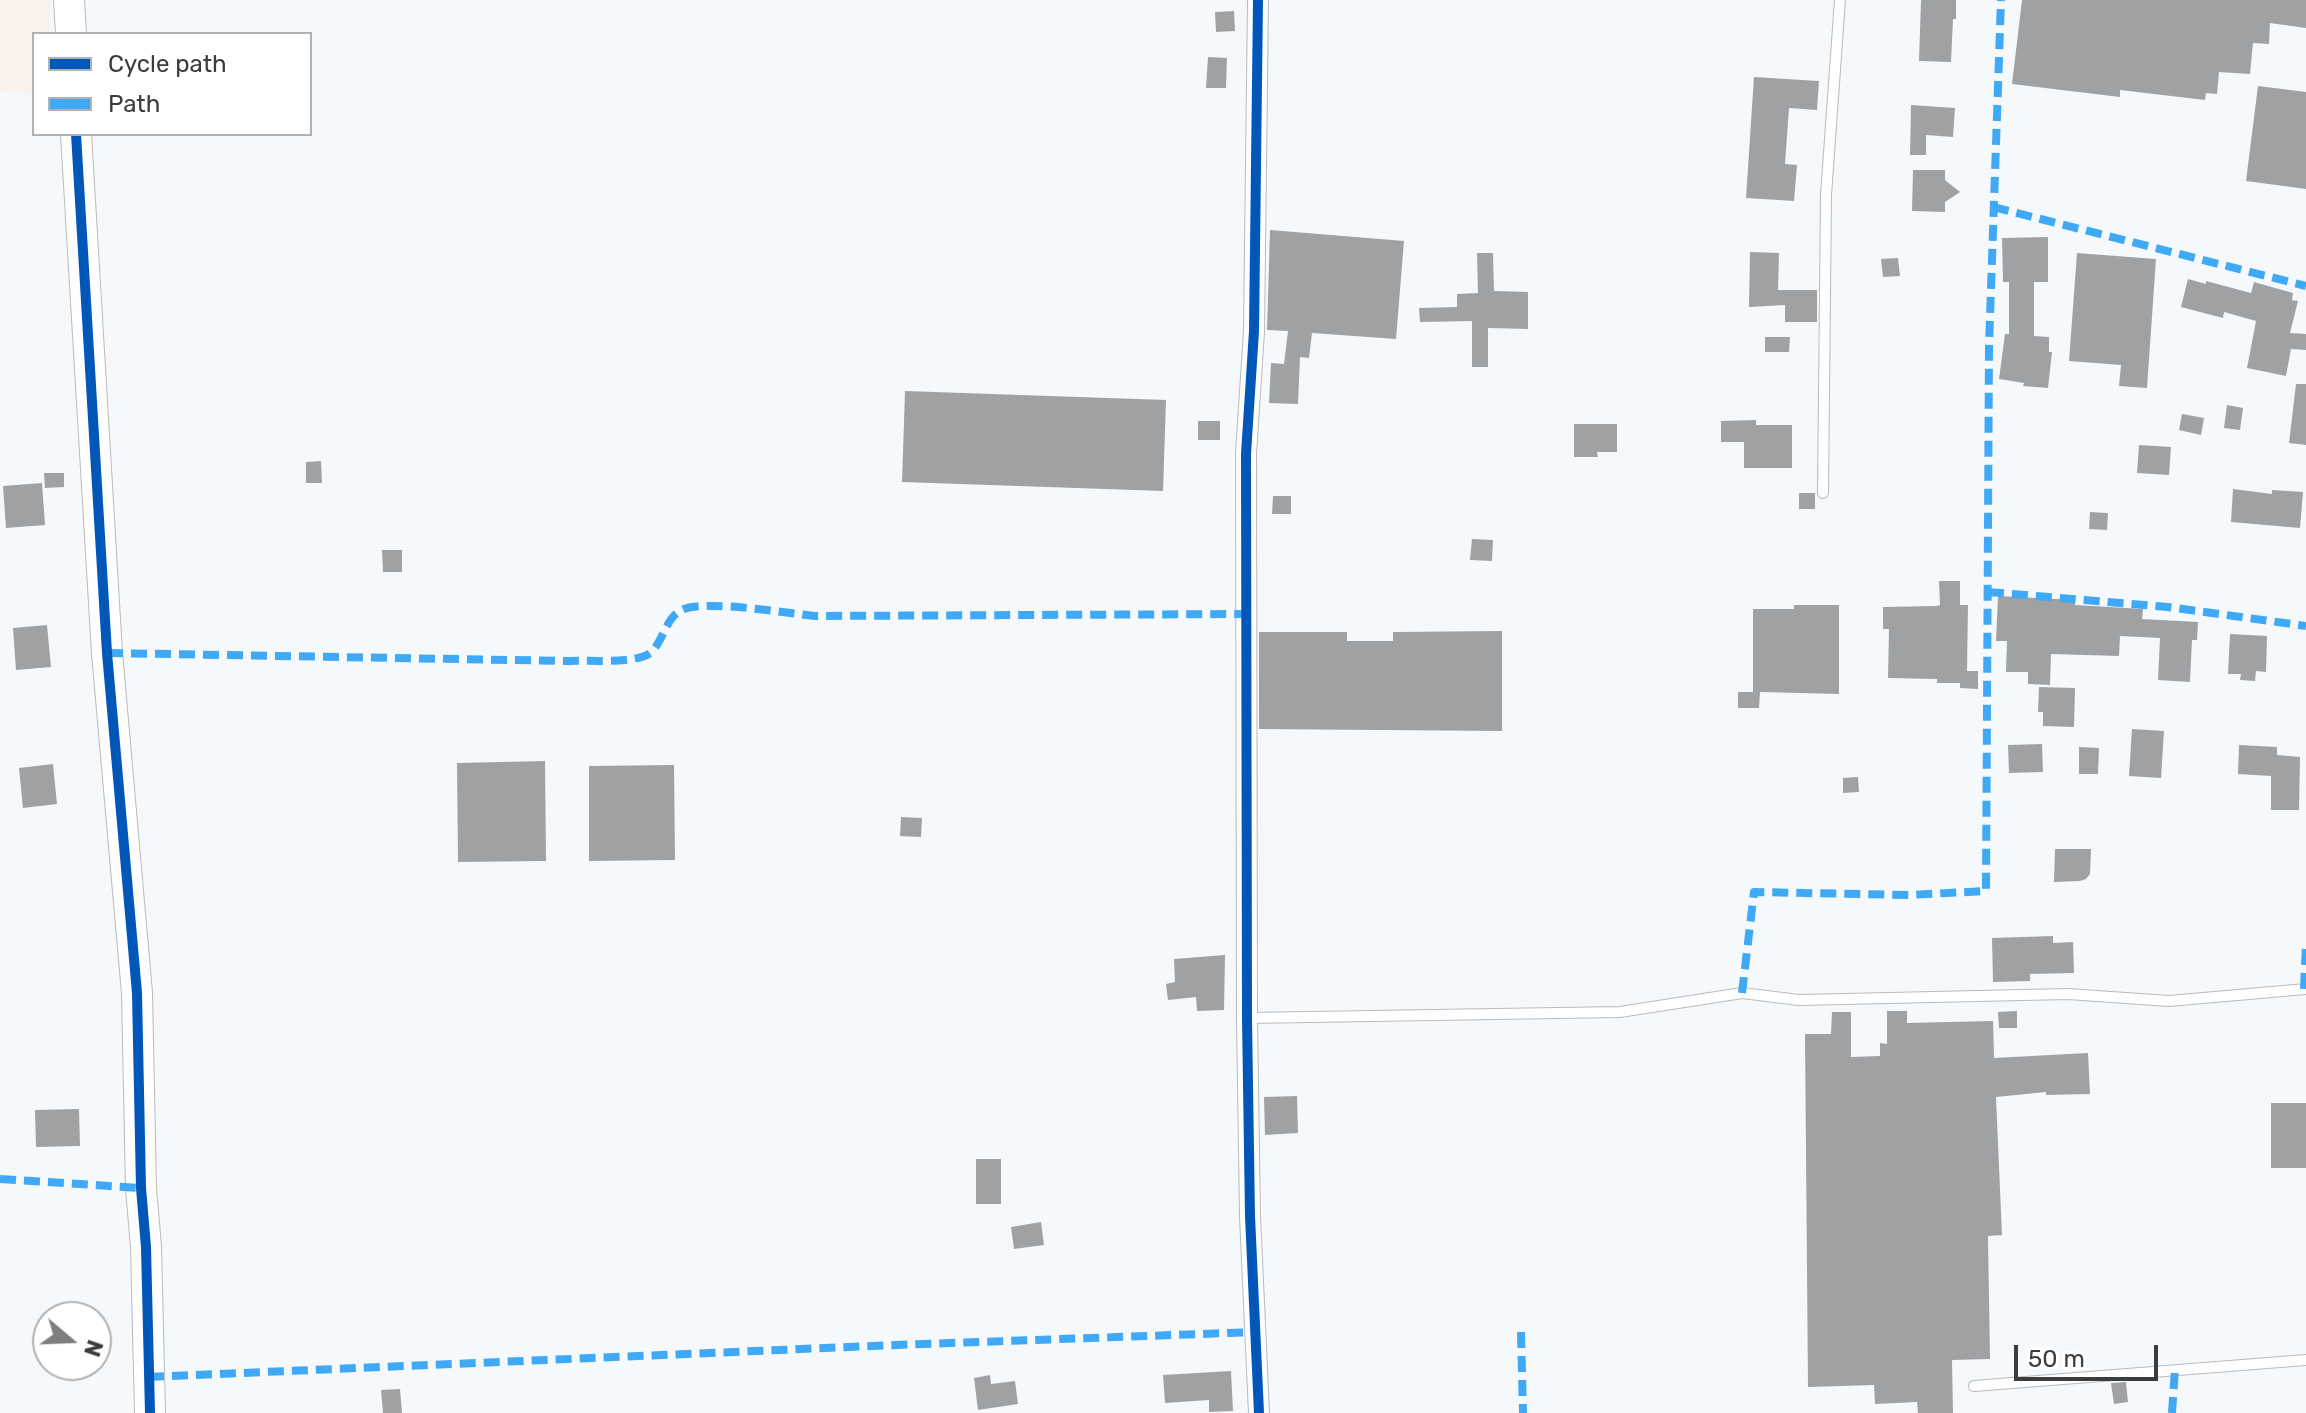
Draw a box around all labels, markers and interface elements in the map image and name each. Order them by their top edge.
legend [32,32,312,136]
text: Cycle path [108,50,227,78]
text: Path [108,90,160,118]
north arrow [32,1301,112,1381]
scale bar [2018,1329,2162,1379]
text: N [78,1336,109,1360]
text: 50 m [2028,1345,2085,1373]

